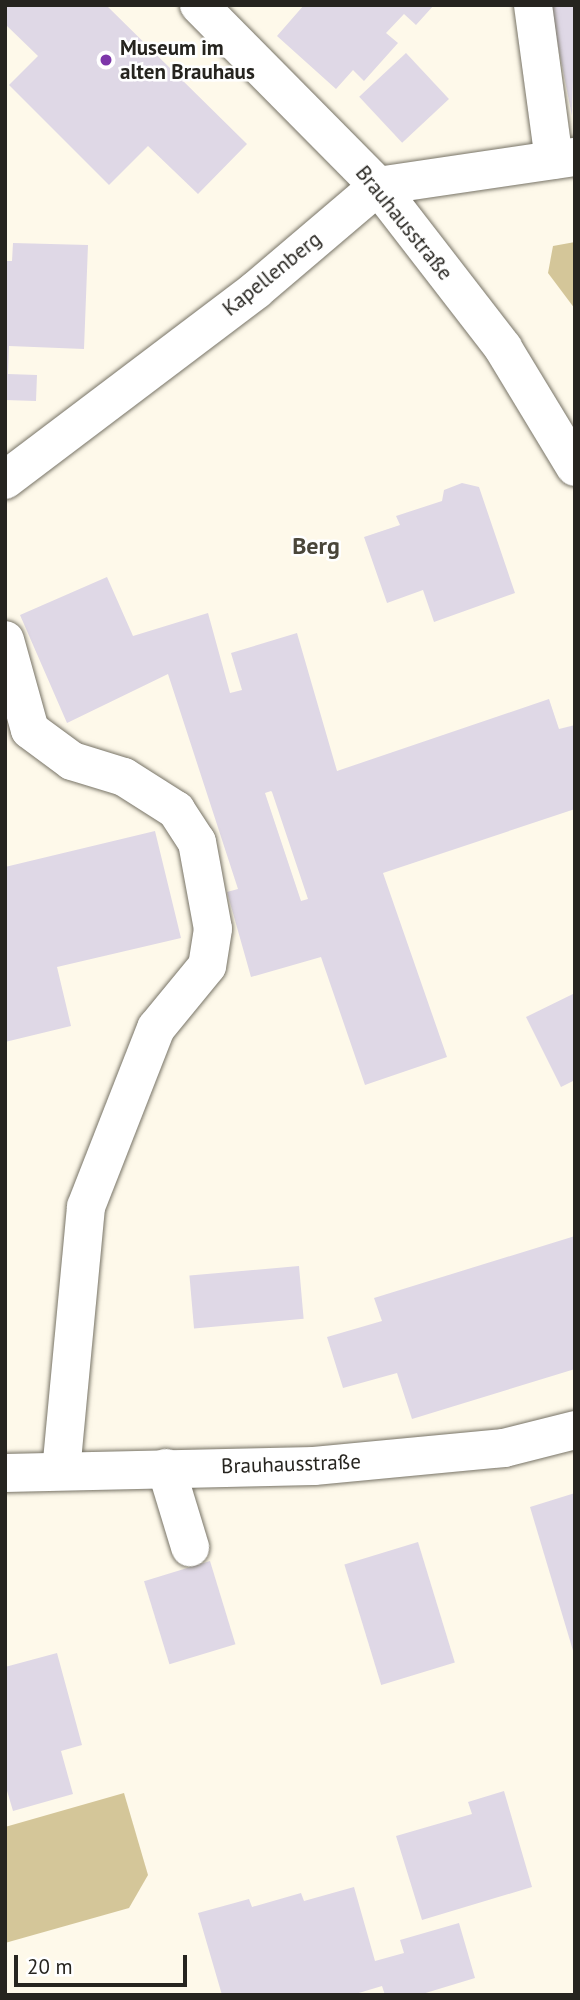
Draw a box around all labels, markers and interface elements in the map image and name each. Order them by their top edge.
place label: Museum im alten Brauhaus [120,35,255,85]
marker: Museum im alten Brauhaus [98,52,114,68]
street label: Brauhausstraße [350,161,458,285]
street label: Kapellenberg [218,227,326,321]
district label: Berg [292,532,340,560]
street label: Brauhausstraße [221,1449,361,1479]
scale bar [18,1940,191,1984]
text: 20 m [27,1953,73,1980]

